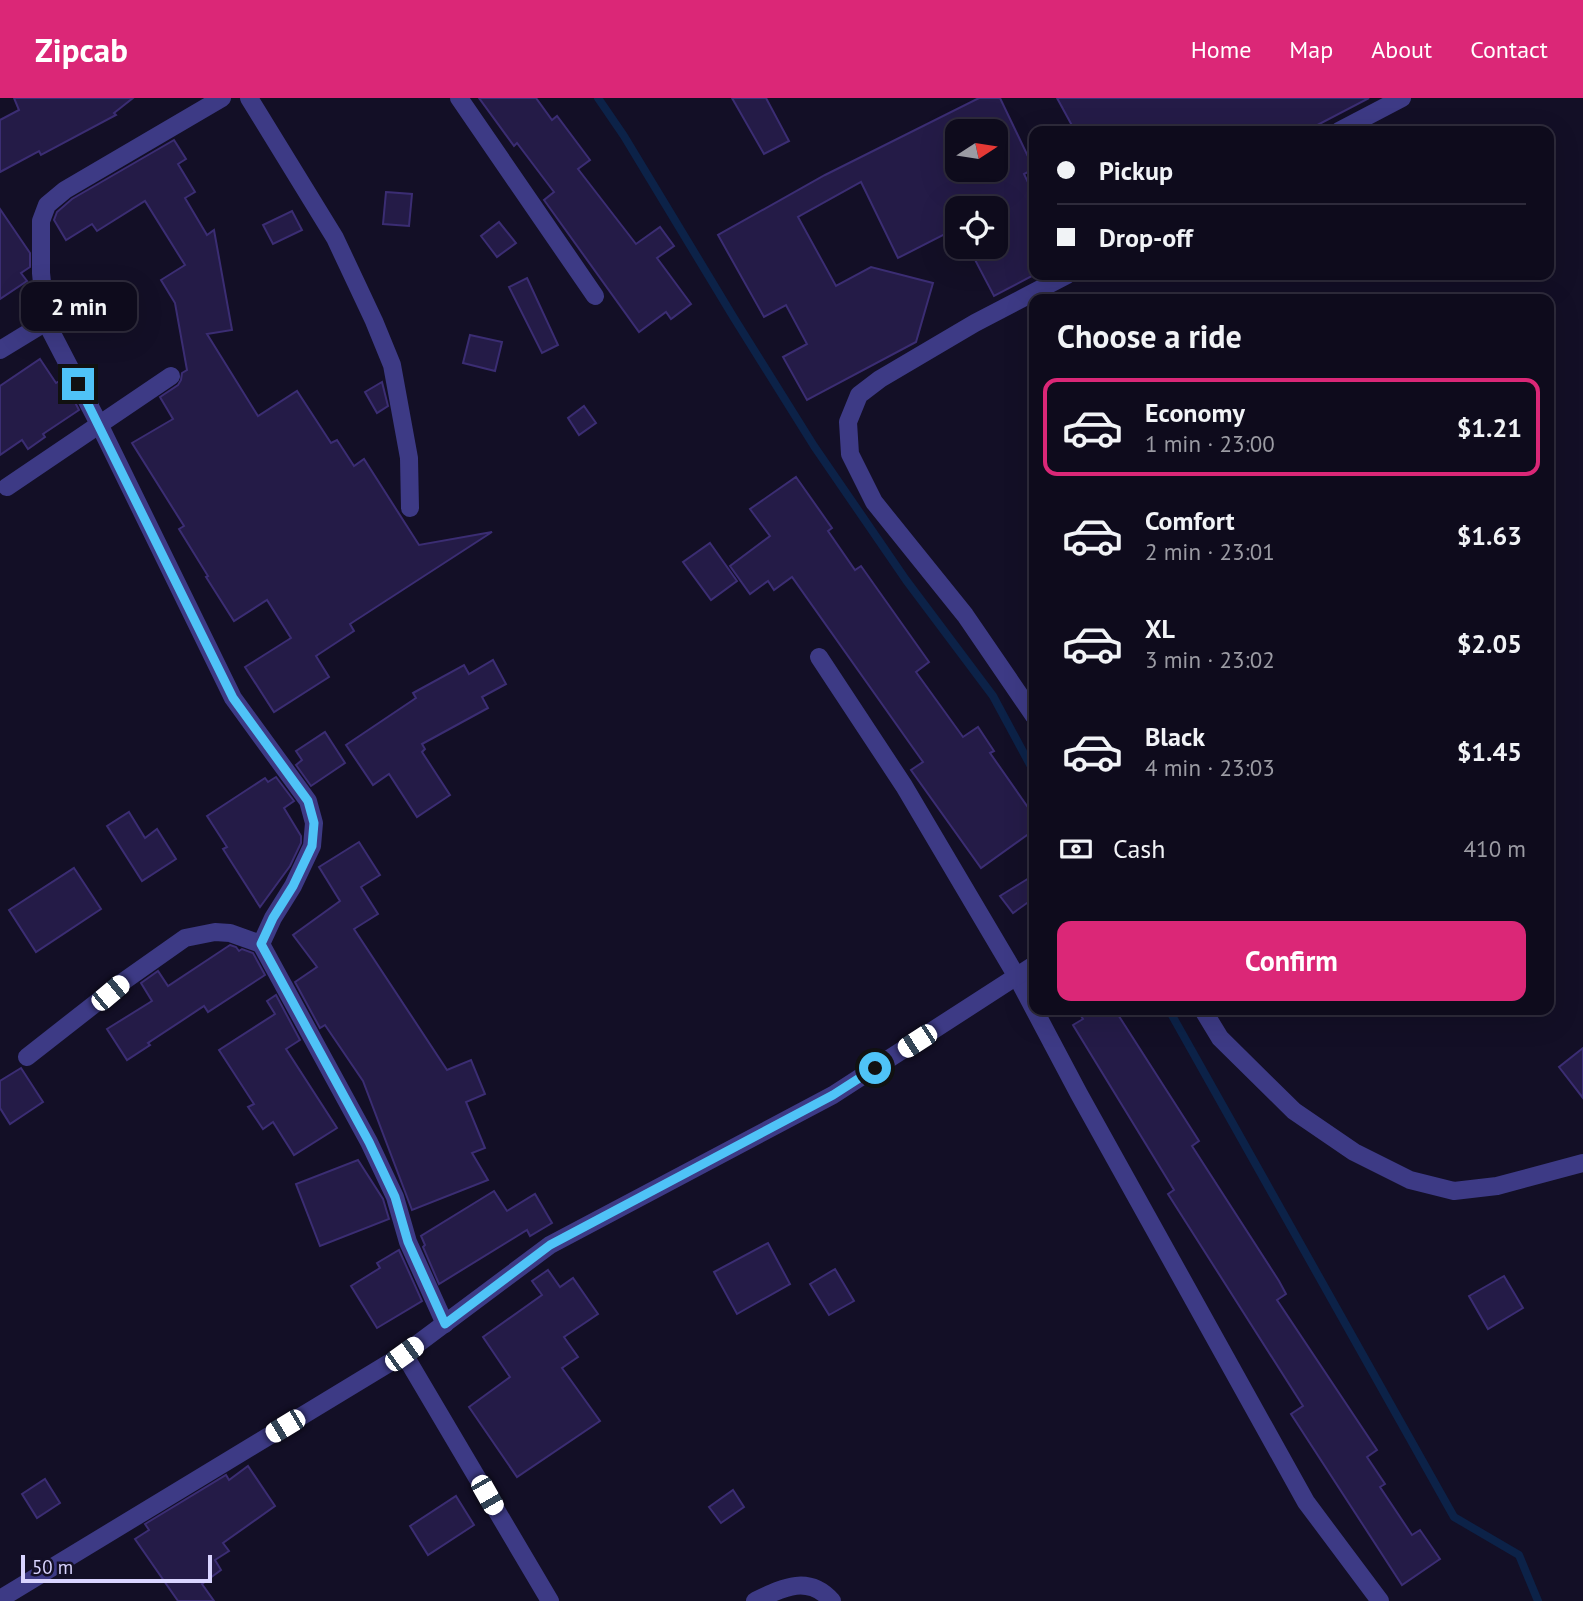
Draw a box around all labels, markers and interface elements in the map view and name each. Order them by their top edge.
text: Zipcab [35,28,128,71]
text: Home [1191,34,1251,65]
text: Map [1289,34,1333,65]
text: About [1371,34,1432,65]
text: Contact [1470,34,1548,65]
north arrow [945,119,1008,182]
map controls [945,119,1008,259]
text: Pickup [1099,154,1173,187]
button: locate [945,196,1008,259]
text: Drop-off [1099,221,1193,254]
callout: 2 min [20,282,136,331]
text: 2 min [51,292,107,321]
text: Choose a ride [1057,315,1242,357]
route end [62,368,94,400]
icon: car [1061,396,1124,459]
text: Economy [1145,396,1245,429]
text: $1.21 [1457,411,1522,444]
text: 1 min · 23:00 [1145,429,1275,458]
icon: car [1061,504,1124,567]
text: Comfort [1145,504,1235,537]
text: $1.63 [1457,519,1522,552]
text: 2 min · 23:01 [1145,537,1275,566]
icon: car [1061,612,1124,675]
text: XL [1145,612,1175,645]
text: $2.05 [1457,627,1522,660]
text: 3 min · 23:02 [1145,645,1275,674]
icon: car [1061,720,1124,783]
text: Black [1145,720,1205,753]
text: $1.45 [1457,735,1522,768]
text: 4 min · 23:03 [1145,753,1275,782]
icon: cash [1057,830,1095,868]
text: Cash [1113,832,1165,865]
text: 410 m [1464,834,1526,863]
button: Confirm [1057,921,1526,1001]
car [88,971,133,1015]
car [894,1021,941,1061]
route start [859,1052,891,1084]
car [381,1333,428,1375]
car [262,1406,309,1446]
car [468,1472,507,1518]
scale bar [21,1552,212,1584]
text: 50 m [32,1555,73,1579]

